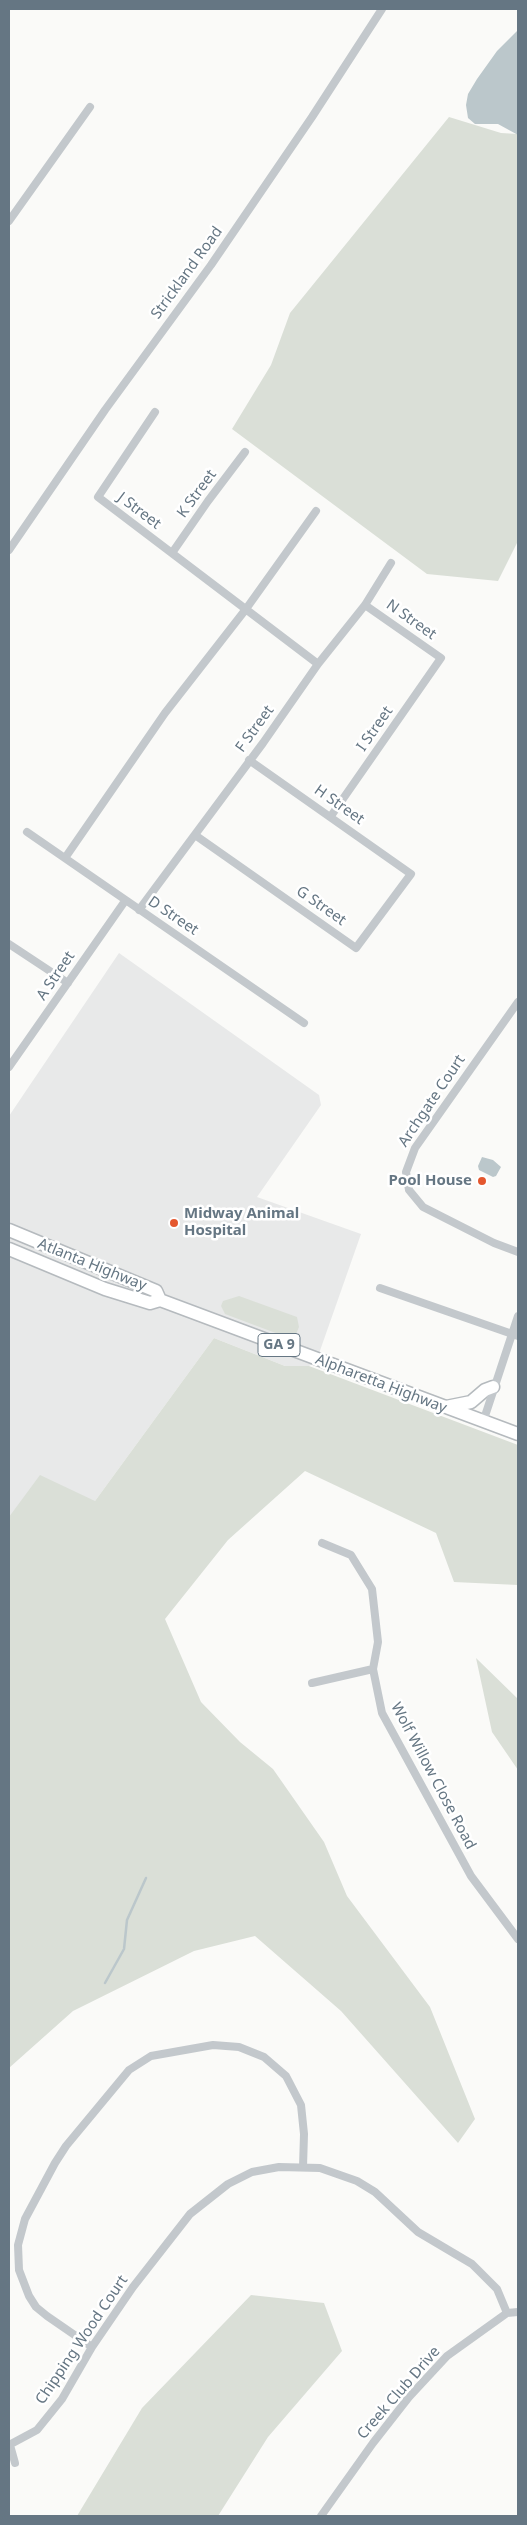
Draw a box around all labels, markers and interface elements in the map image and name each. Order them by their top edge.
street label: Strickland Road [147,223,227,323]
street label: K Street [174,466,220,522]
street label: J Street [114,489,164,533]
street label: N Street [382,596,440,644]
street label: F Street [232,702,278,756]
street label: I Street [353,703,397,755]
street label: H Street [311,781,367,829]
street label: G Street [293,882,349,930]
street label: D Street [144,893,202,939]
street label: A Street [33,948,79,1004]
street label: Archgate Court [395,1052,469,1150]
place label: Pool House [388,1172,472,1190]
marker: Pool House [476,1175,488,1187]
place label: Midway Animal Hospital [184,1205,299,1240]
marker: Midway Animal Hospital [168,1217,180,1229]
street label: Atlanta Highway [35,1235,149,1295]
road number: GA 9 [258,1334,300,1356]
street label: Alpharetta Highway [313,1351,449,1417]
street label: Wolf Willow Close Road [387,1700,479,1852]
street label: Chipping Wood Court [32,2272,132,2408]
street label: Creek Club Drive [354,2343,444,2443]

